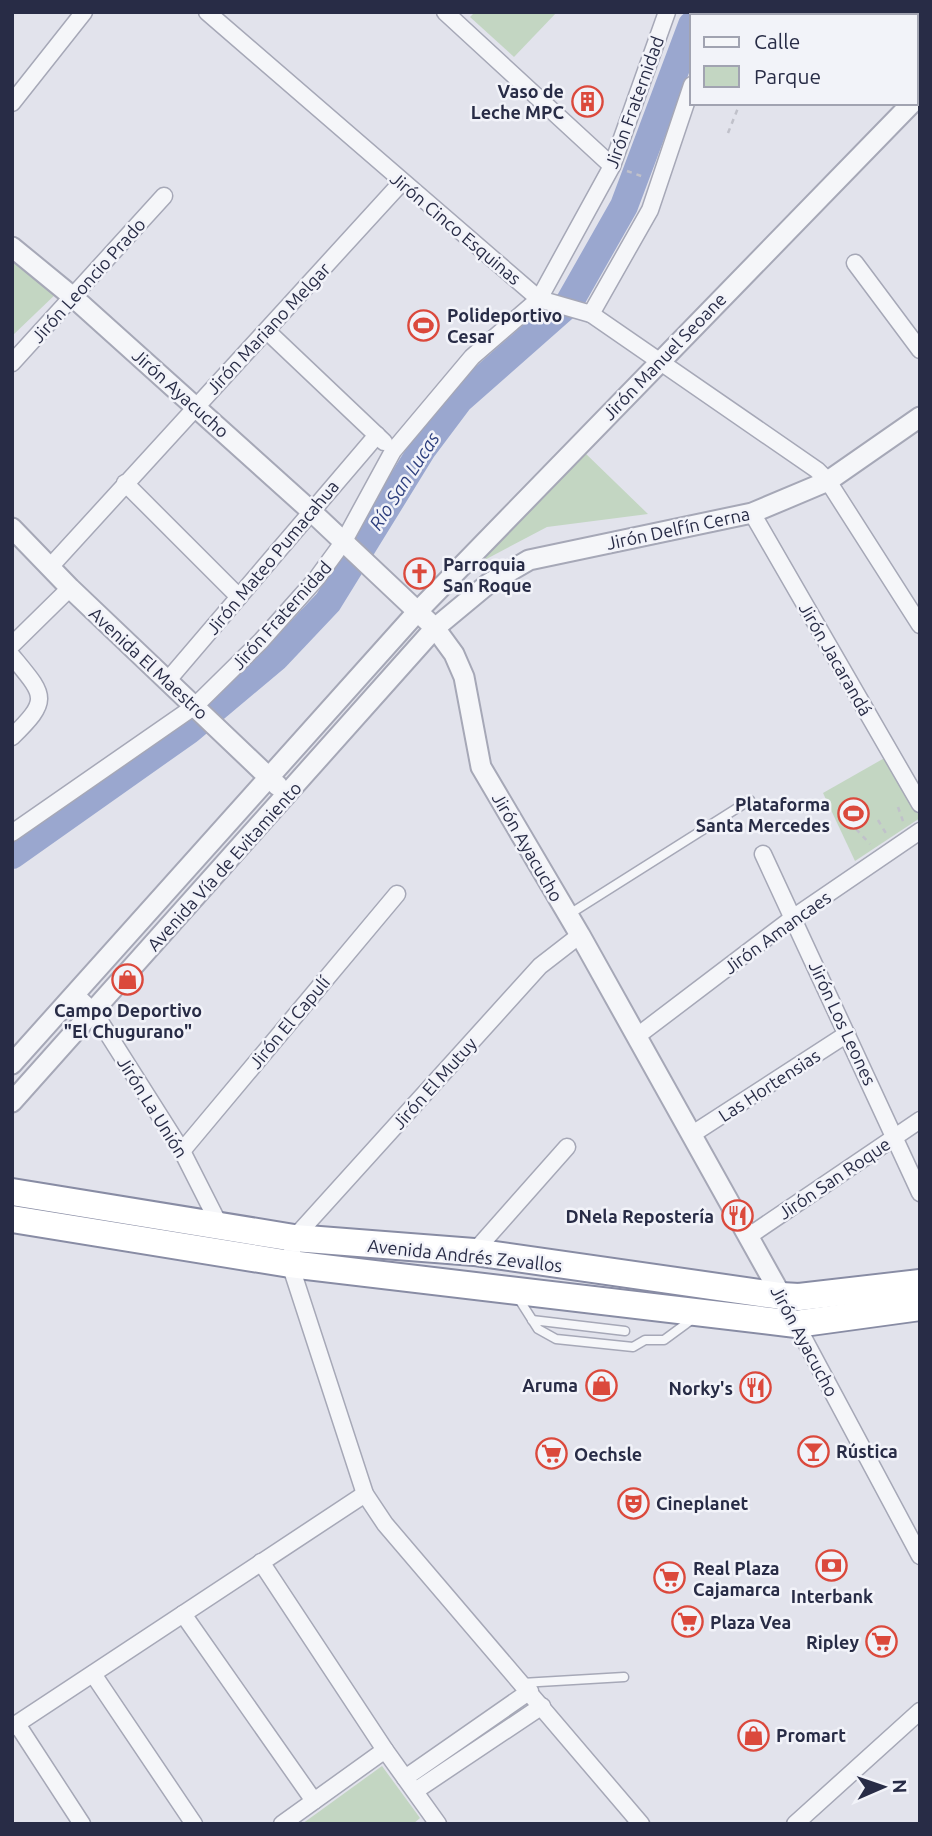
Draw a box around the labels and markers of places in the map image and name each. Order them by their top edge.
place label: Vaso de Leche MPC [471,81,564,122]
building icon: Vaso de Leche MPC [570,84,604,118]
place label: Polideportivo Cesar [447,305,562,346]
sports icon: Polideportivo Cesar [407,308,441,342]
place label: Parroquia San Roque [443,554,532,595]
church icon: Parroquia San Roque [403,557,437,591]
place label: Plataforma Santa Mercedes [696,794,830,835]
sports icon: Plataforma Santa Mercedes [836,797,870,831]
shop icon: Campo Deportivo "El Chugurano" [111,963,145,997]
place label: Campo Deportivo "El Chugurano" [54,1000,202,1041]
restaurant icon: DNela Repostería [720,1199,754,1233]
place label: DNela Repostería [565,1206,714,1226]
shop icon: Aruma [584,1368,618,1402]
restaurant icon: Norky's [739,1371,773,1405]
place label: Aruma [522,1375,578,1395]
place label: Norky's [668,1378,733,1398]
bar icon: Rústica [796,1434,830,1468]
supermarket icon: Oechsle [534,1437,568,1471]
place label: Rústica [836,1441,898,1461]
place label: Oechsle [574,1444,642,1464]
theatre icon: Cineplanet [616,1486,650,1520]
place label: Cineplanet [656,1493,749,1513]
bank icon: Interbank [815,1548,849,1582]
place label: Real Plaza Cajamarca [693,1558,780,1599]
supermarket icon: Real Plaza Cajamarca [653,1561,687,1595]
place label: Interbank [791,1586,873,1606]
supermarket icon: Plaza Vea [670,1605,704,1639]
place label: Plaza Vea [710,1612,791,1632]
supermarket icon: Ripley [865,1625,899,1659]
place label: Ripley [806,1632,859,1652]
shop icon: Promart [736,1718,770,1752]
place label: Promart [776,1725,846,1745]

